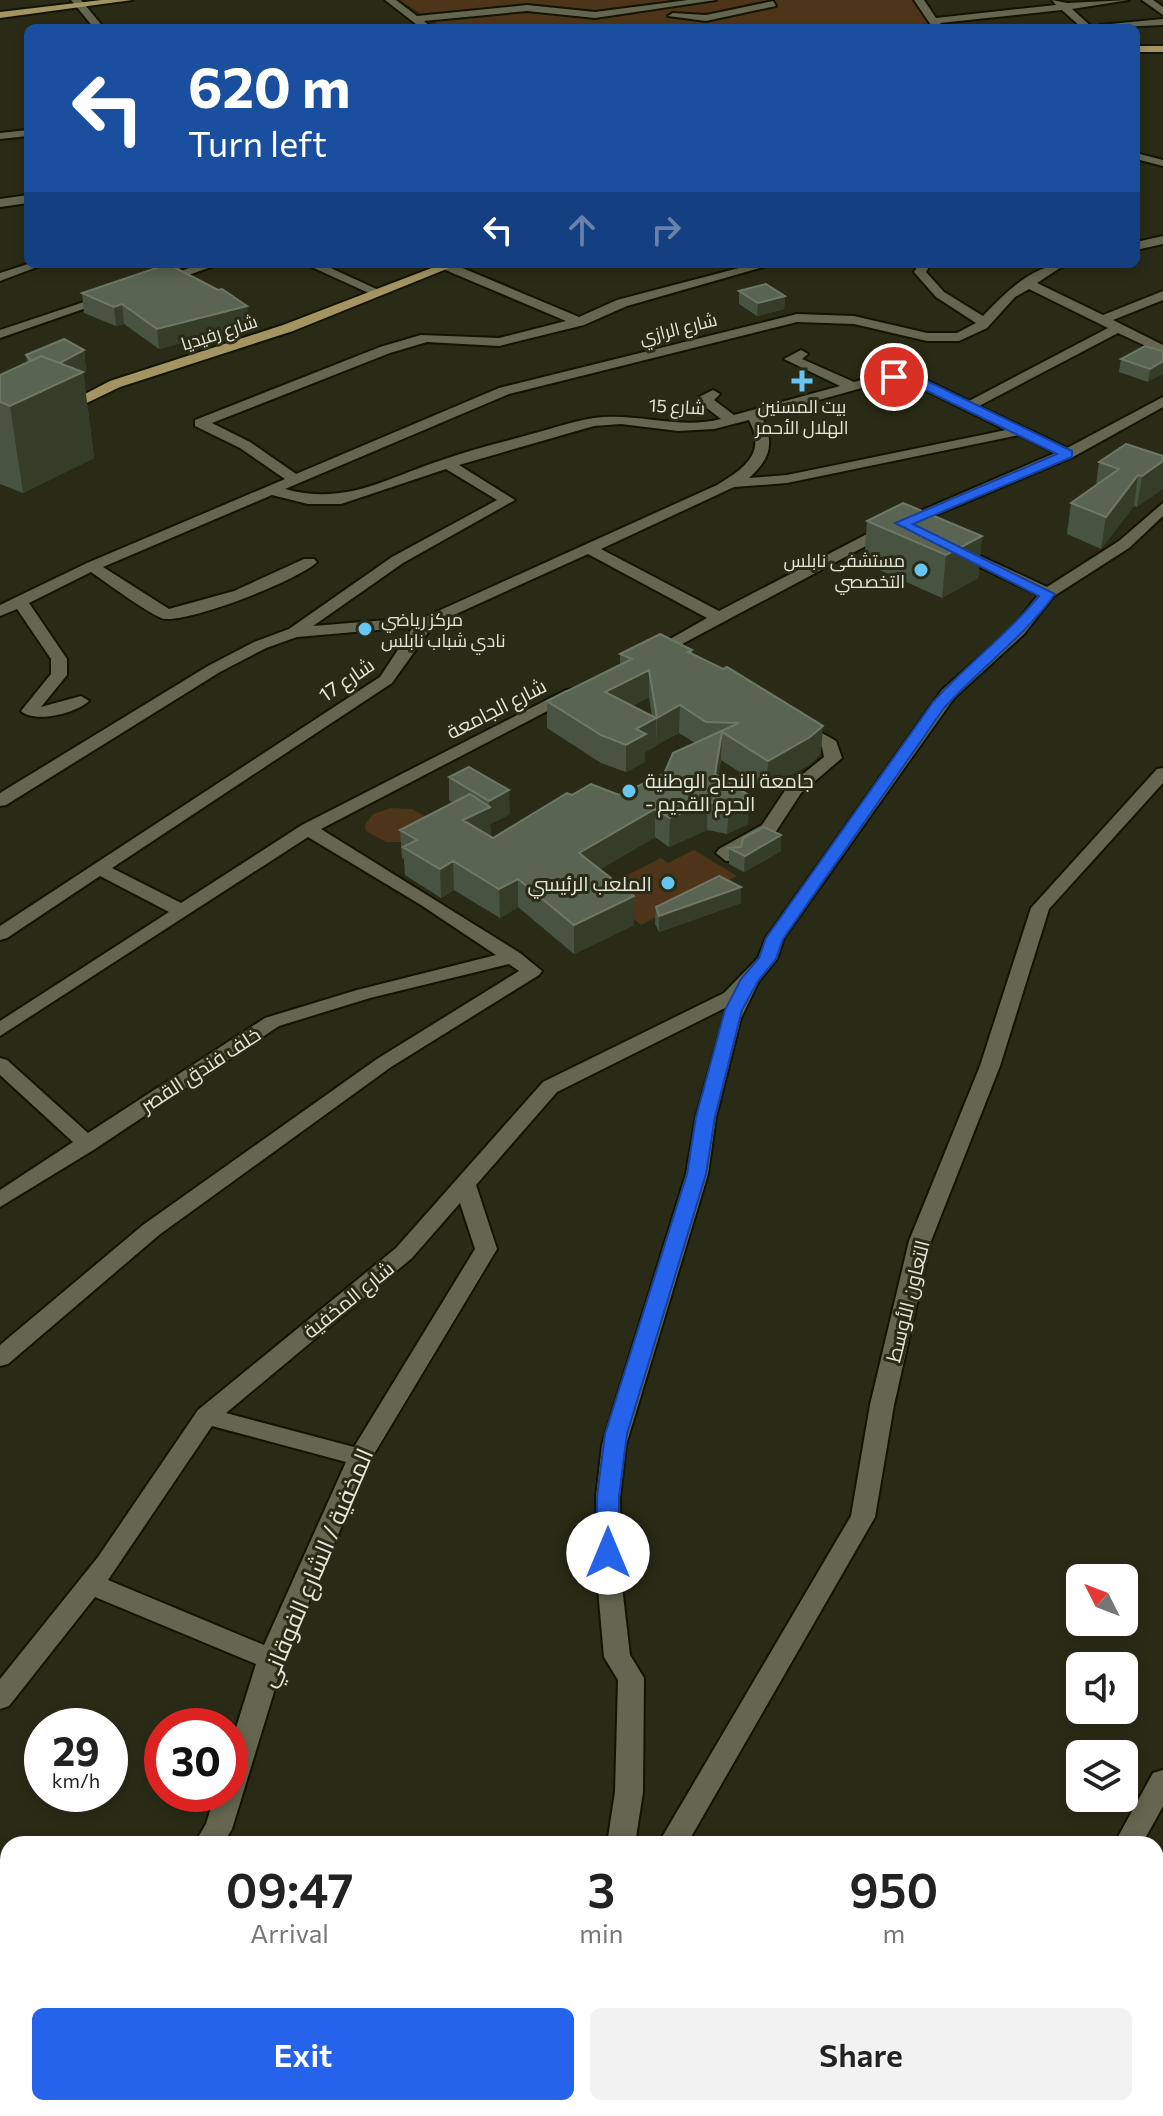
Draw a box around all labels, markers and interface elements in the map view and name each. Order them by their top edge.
text: 620 m [188,51,351,120]
icon: left [56,56,160,160]
text: Turn left [188,120,327,164]
icon: left [476,208,520,252]
icon: ahead [560,208,604,252]
icon: right [644,208,688,252]
street label: شارع الرازي [637,308,720,352]
street label: شارع رفيديا [178,309,261,357]
pin [860,343,928,411]
icon: arrive [872,355,916,399]
marker: بيت المسنين الهلال الأحمر [791,370,813,392]
street label: شارع 15 [648,394,706,420]
place label: بيت المسنين الهلال الأحمر [754,395,849,439]
place label: مستشفى نابلس التخصصي [783,549,905,595]
marker: مستشفى نابلس التخصصي [912,561,930,579]
place label: مركز رياضي نادي شباب نابلس [381,608,505,655]
marker: مركز رياضي نادي شباب نابلس [356,620,374,638]
street label: شارع 17 [314,652,380,709]
street label: شارع الجامعة [442,673,551,746]
place label: جامعة النجاح الوطنية - الحرم القديم [645,768,814,818]
marker: جامعة النجاح الوطنية - الحرم القديم [620,782,638,800]
place label: الملعب الرئيسي [528,871,652,899]
marker: الملعب الرئيسي [659,874,677,892]
street label: خلف فندق القصر [135,1021,266,1119]
street label: التعاون الأوسط [880,1237,936,1365]
street label: شارع المخفية [298,1255,400,1345]
street label: المخفية / الشارع الفوقاني [252,1443,384,1693]
position arrow [566,1511,650,1595]
north arrow [1066,1564,1138,1636]
map controls [1066,1564,1138,1812]
button: sound [1066,1652,1138,1724]
speed limit sign: 30 [144,1708,248,1812]
text: 29 [52,1725,100,1774]
button: layers [1066,1740,1138,1812]
text: km/h [52,1768,100,1792]
text: 09:47 [226,1859,353,1918]
text: 3 [587,1859,615,1918]
text: 950 [849,1859,938,1918]
text: Arrival [250,1917,329,1948]
text: min [579,1917,623,1948]
text: m [882,1917,905,1948]
button: Exit [32,2008,574,2100]
button: Share [590,2008,1132,2100]

